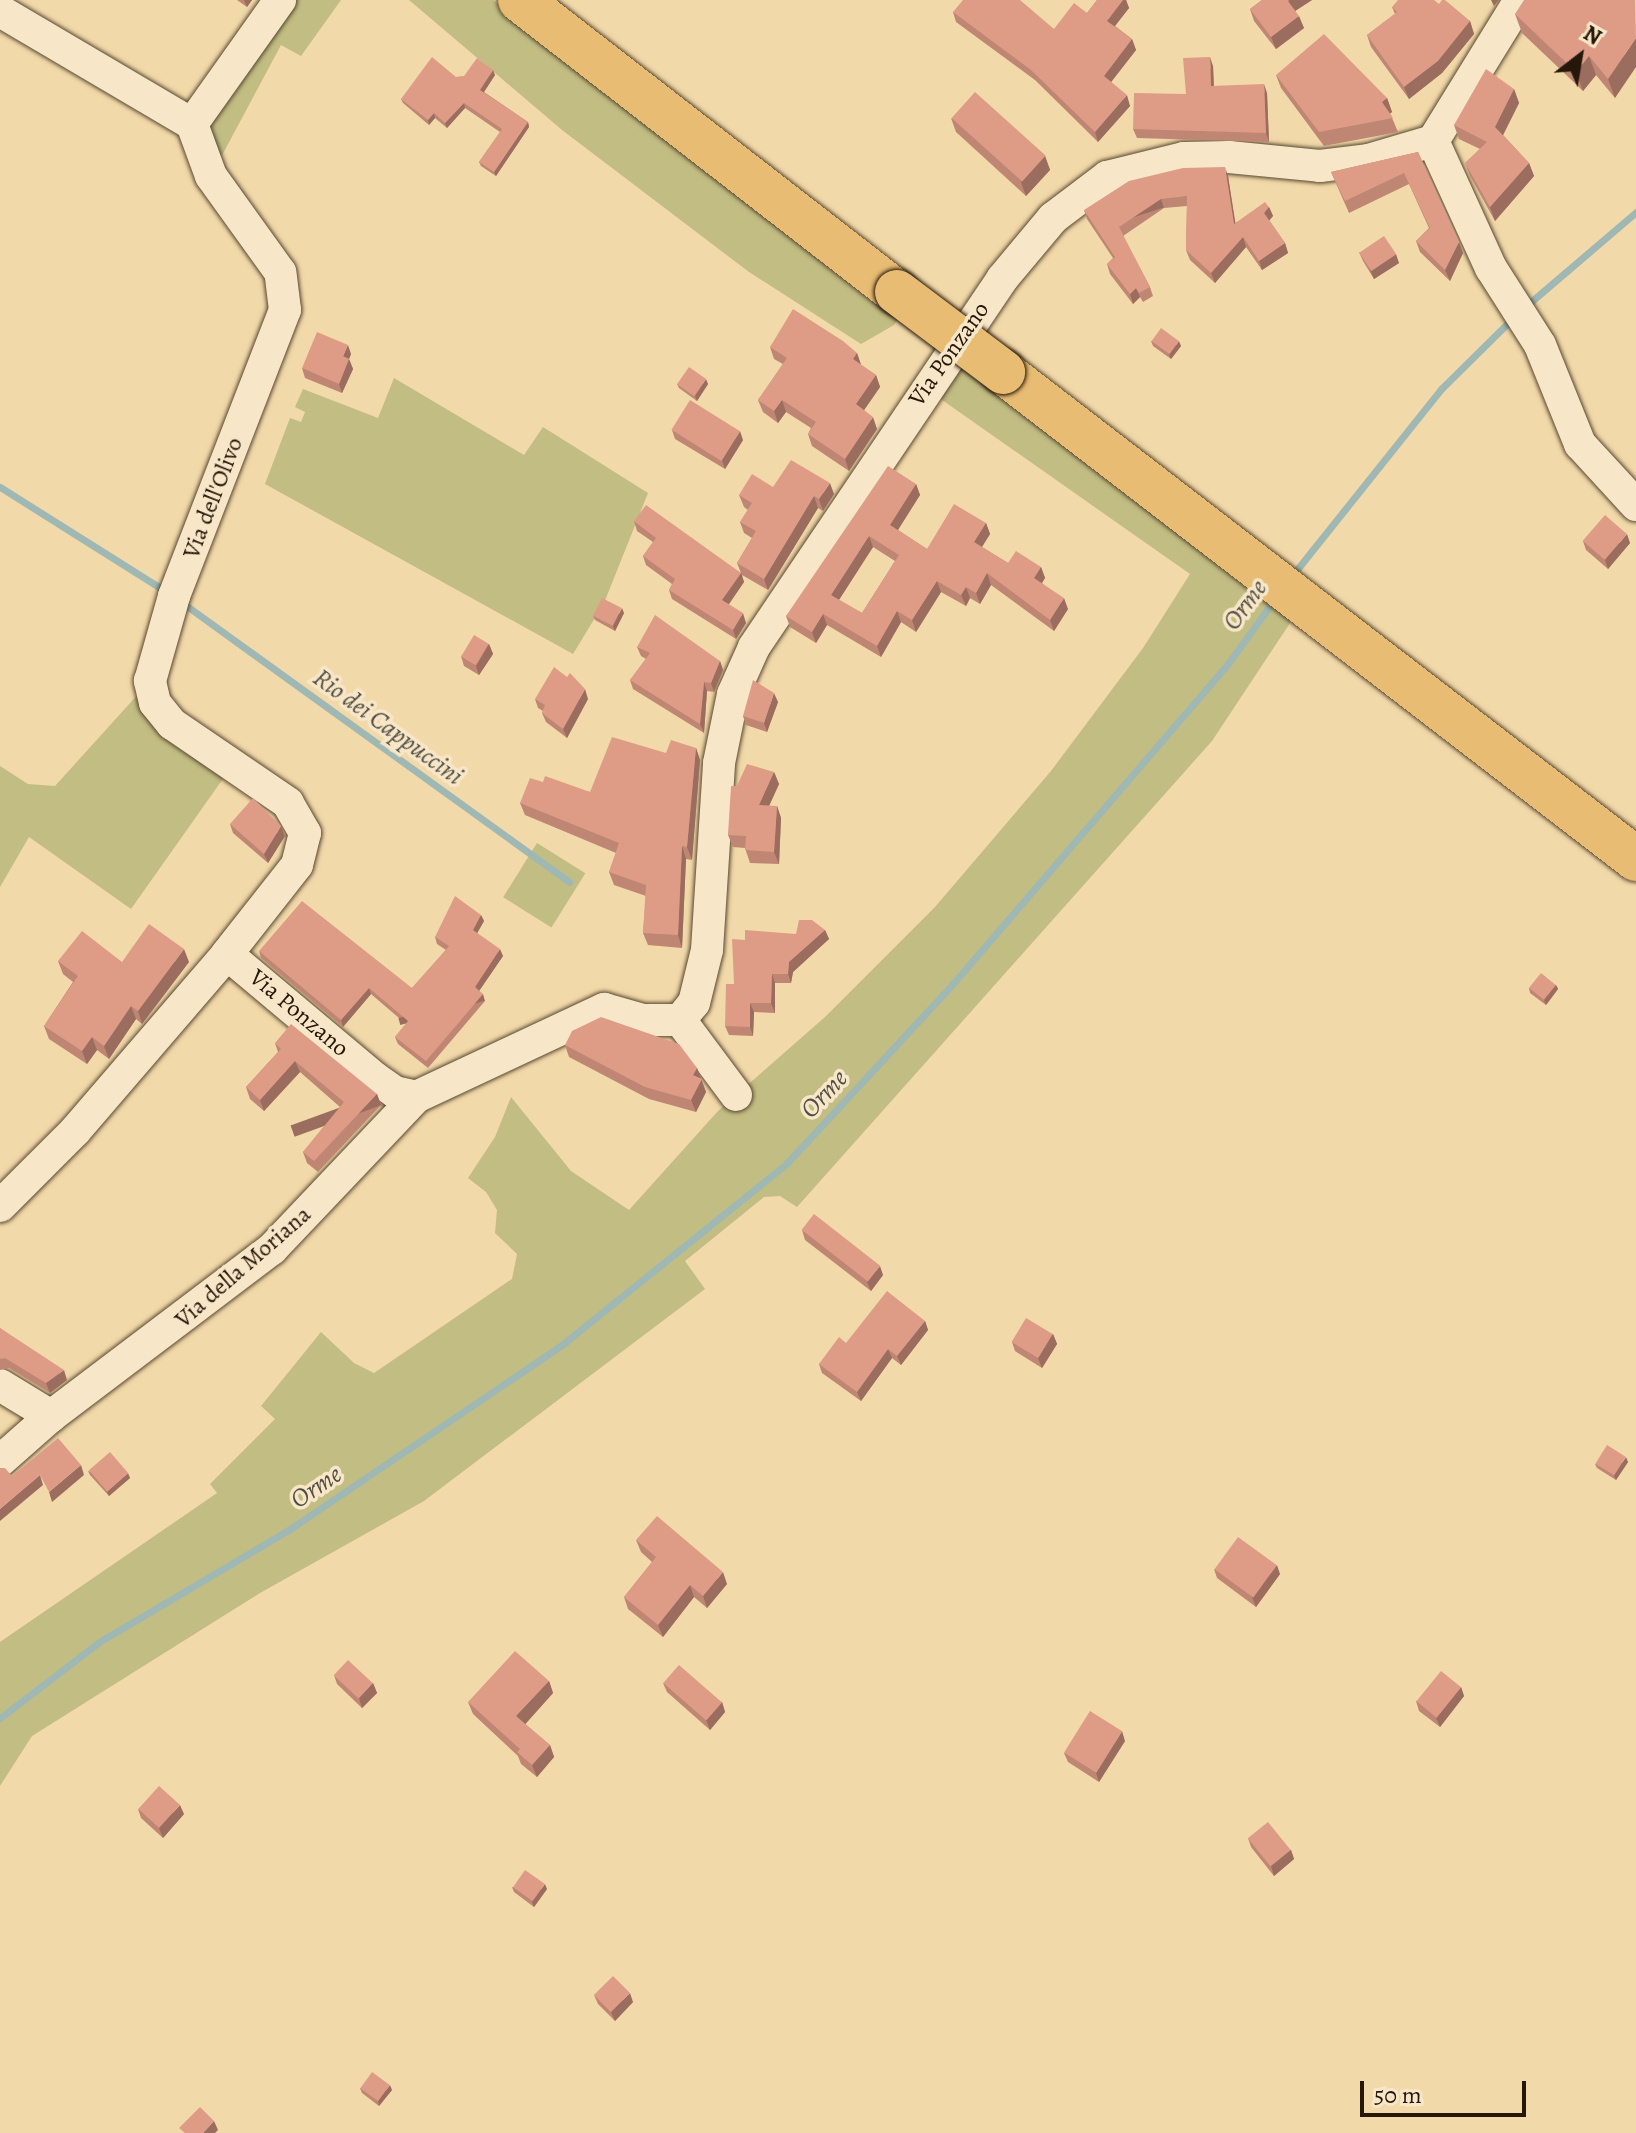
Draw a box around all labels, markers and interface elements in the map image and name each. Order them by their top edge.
north arrow [1540,16,1620,96]
text: N [1578,18,1607,52]
street label: Via Ponzano [903,296,995,412]
street label: Via dell'Olivo [177,433,249,563]
water label: Orme [1216,574,1274,636]
water label: Rio dei Cappuccini [307,662,469,792]
street label: Via Ponzano [243,963,355,1063]
water label: Orme [794,1063,854,1125]
street label: Via della Moriana [169,1200,317,1334]
water label: Orme [285,1459,347,1515]
scale bar [1364,2065,1530,2115]
text: 50 m [1374,2079,1422,2111]

